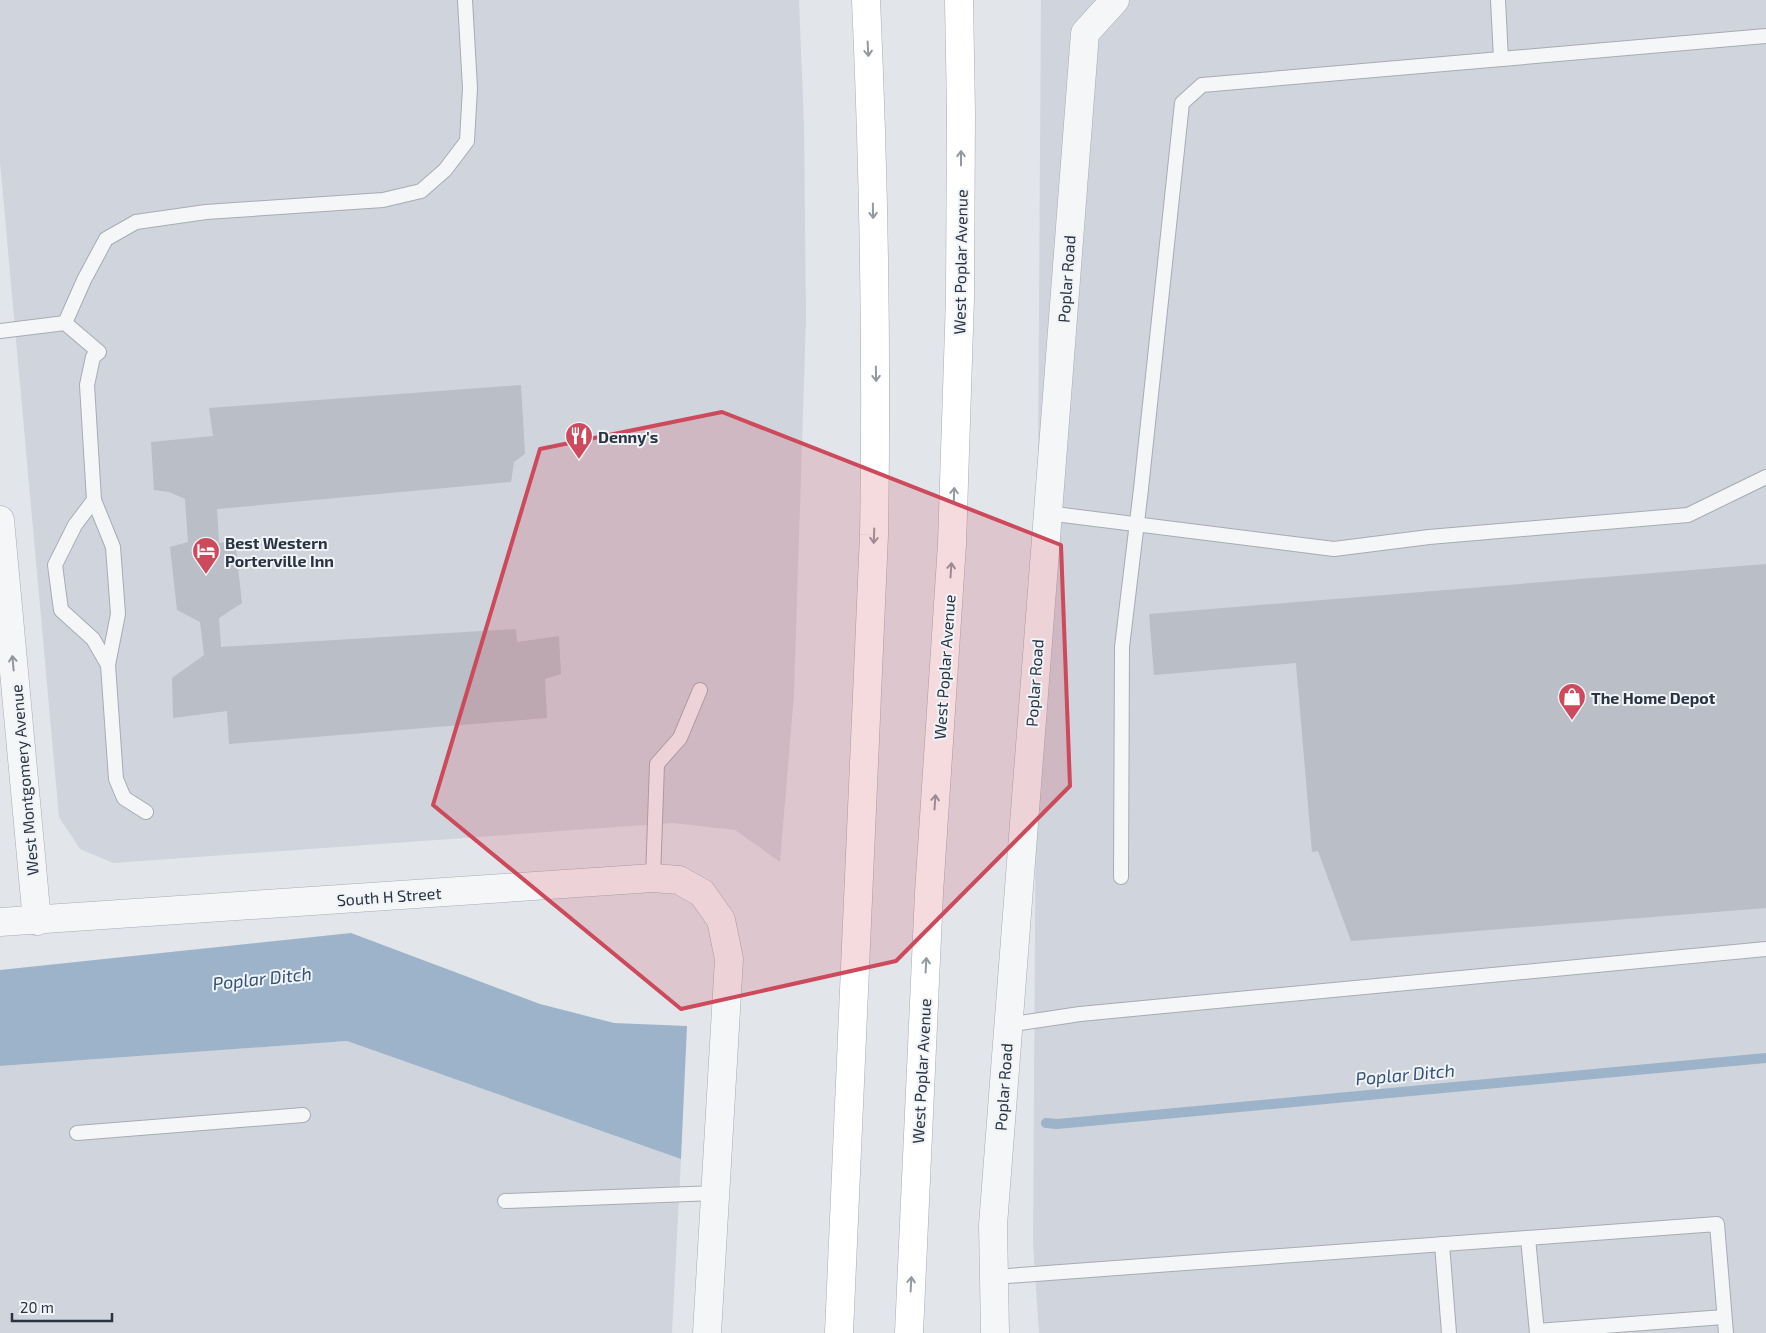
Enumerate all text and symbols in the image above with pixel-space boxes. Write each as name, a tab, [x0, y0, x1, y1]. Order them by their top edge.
one-way arrow	[863, 40, 872, 56]
one-way arrow	[956, 150, 966, 166]
street label: West Poplar Avenue	[949, 189, 971, 335]
one-way arrow	[868, 202, 878, 219]
street label: Poplar Road	[1053, 235, 1079, 323]
one-way arrow	[871, 365, 881, 381]
restaurant icon: Denny's	[564, 421, 594, 460]
place label: Denny's	[598, 427, 658, 447]
one-way arrow	[949, 488, 959, 504]
one-way arrow	[870, 528, 879, 544]
place label: Best Western Porterville Inn	[225, 533, 334, 570]
hotel icon: Best Western Porterville Inn	[191, 536, 221, 575]
one-way arrow	[946, 563, 955, 579]
street label: West Poplar Avenue	[929, 594, 959, 740]
street label: Poplar Road	[1021, 639, 1047, 727]
one-way arrow	[8, 656, 18, 672]
shop icon: The Home Depot	[1557, 682, 1587, 721]
street label: West Montgomery Avenue	[6, 684, 42, 876]
place label: The Home Depot	[1591, 688, 1716, 707]
one-way arrow	[930, 795, 939, 811]
street label: South H Street	[336, 883, 442, 909]
one-way arrow	[921, 957, 930, 973]
water label: Poplar Ditch	[211, 962, 313, 994]
street label: West Poplar Avenue	[908, 998, 934, 1144]
street label: Poplar Road	[990, 1043, 1016, 1131]
water label: Poplar Ditch	[1354, 1059, 1456, 1089]
one-way arrow	[907, 1277, 916, 1293]
scale bar	[12, 1290, 112, 1322]
text: 20 m	[20, 1298, 54, 1316]

